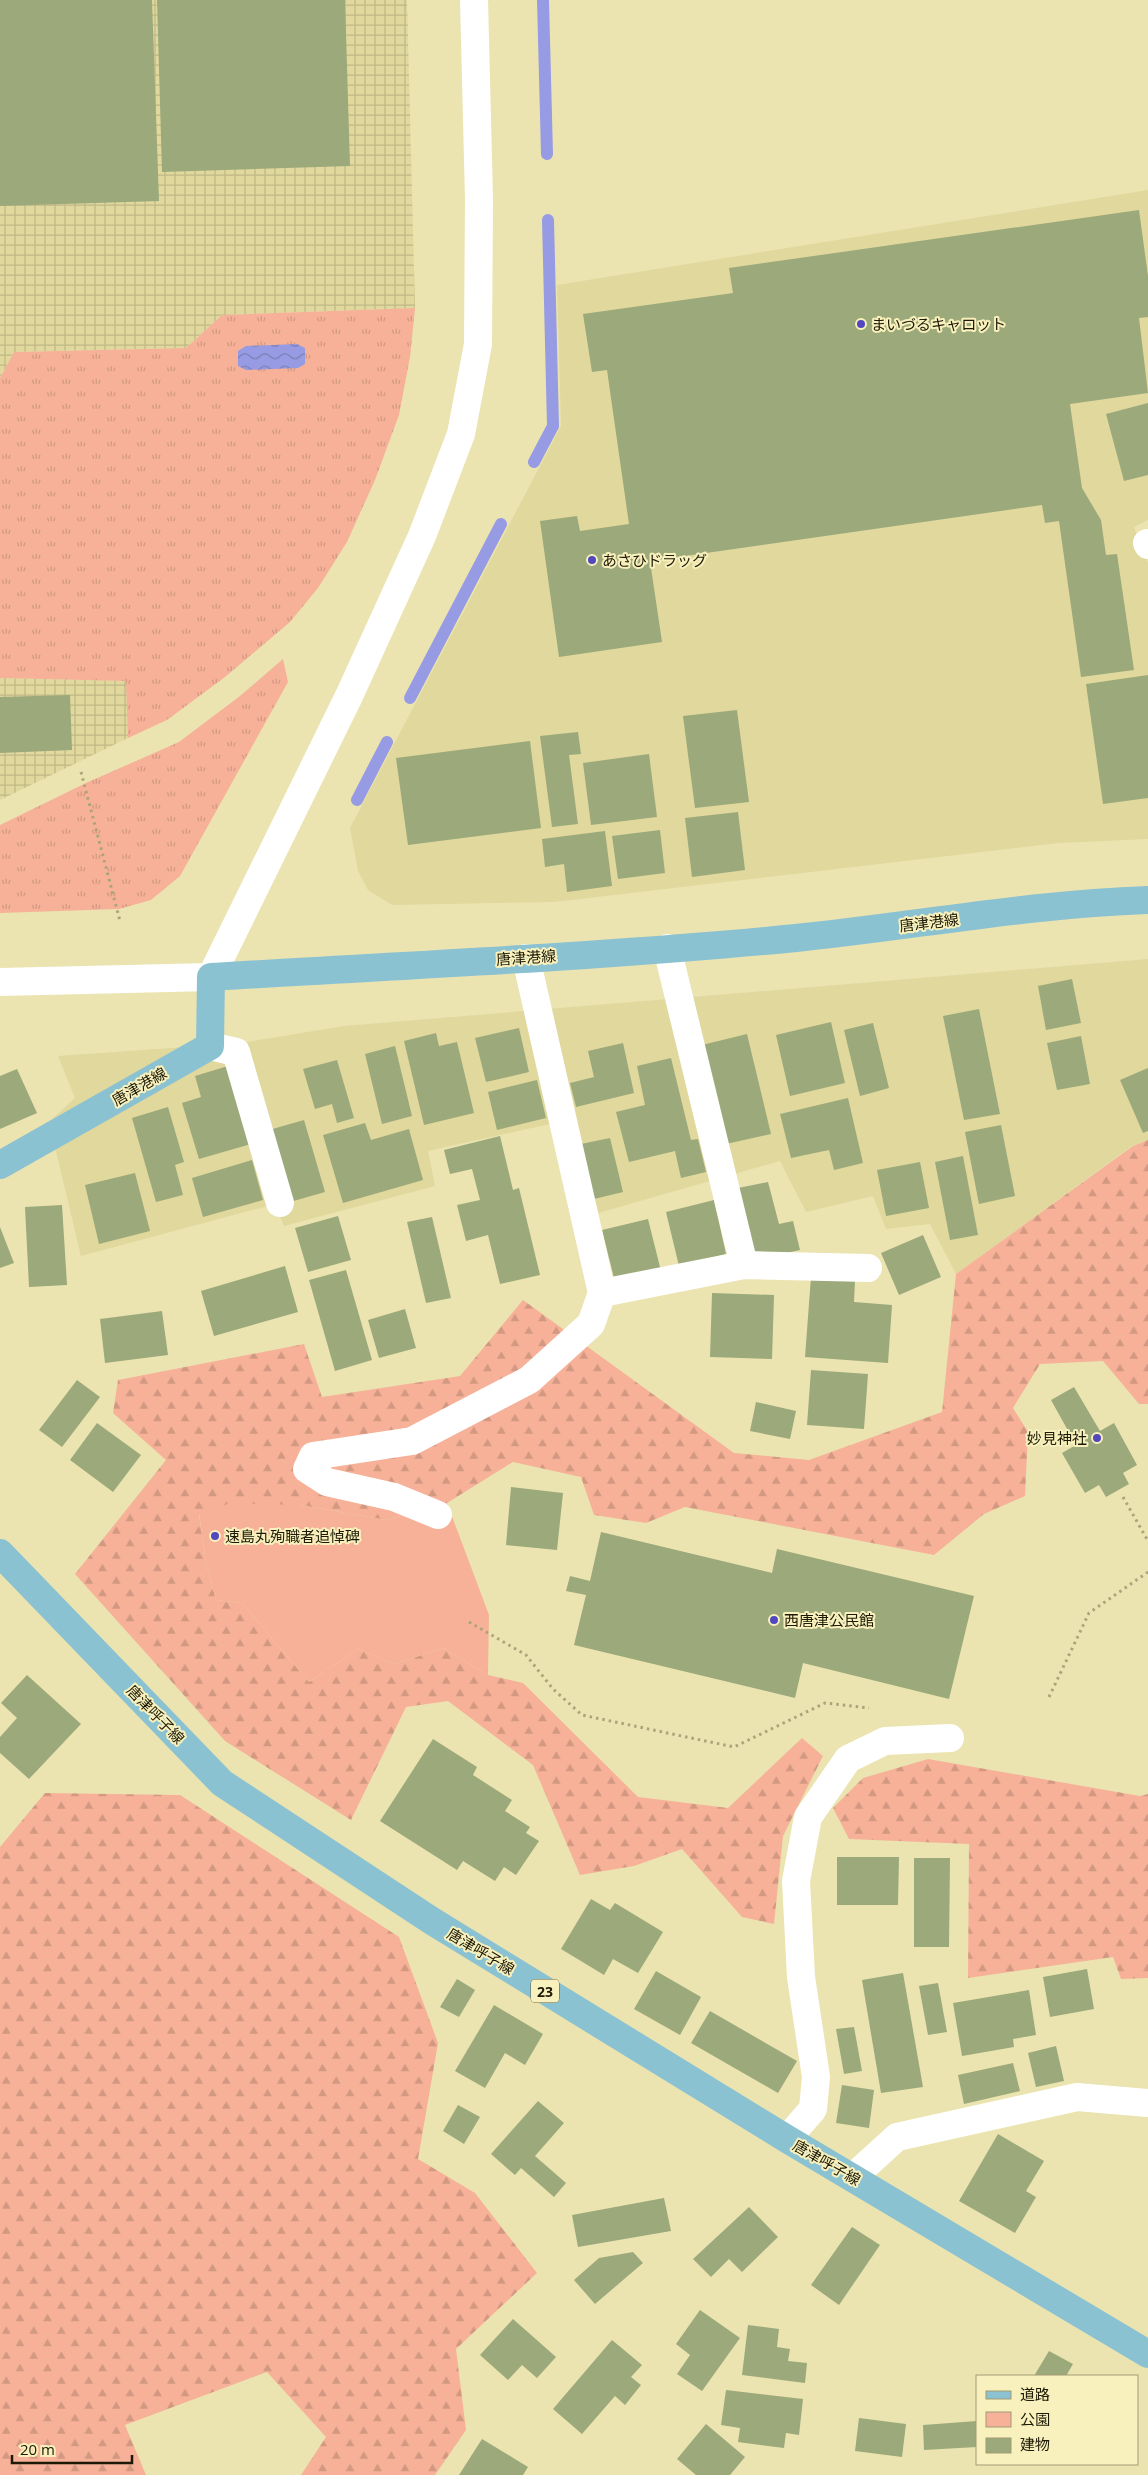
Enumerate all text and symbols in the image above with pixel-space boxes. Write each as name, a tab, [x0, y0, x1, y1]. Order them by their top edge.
place label: まいづるキャロット	[871, 314, 1006, 334]
marker: まいづるキャロット	[855, 318, 867, 330]
place label: あさひドラッグ	[602, 550, 707, 570]
marker: あさひドラッグ	[586, 554, 598, 566]
street label: 唐津港線	[898, 908, 960, 936]
street label: 唐津港線	[495, 945, 557, 969]
street label: 唐津港線	[108, 1062, 170, 1110]
place label: 妙見神社	[1027, 1428, 1087, 1448]
marker: 妙見神社	[1091, 1432, 1103, 1444]
place label: 速島丸殉職者追悼碑	[225, 1526, 360, 1546]
marker: 速島丸殉職者追悼碑	[209, 1530, 221, 1542]
place label: 西唐津公民館	[784, 1610, 874, 1630]
marker: 西唐津公民館	[768, 1614, 780, 1626]
street label: 唐津呼子線	[123, 1680, 189, 1748]
street label: 唐津呼子線	[444, 1923, 518, 1979]
road number: 23	[531, 1980, 559, 2002]
street label: 唐津呼子線	[790, 2135, 864, 2189]
legend	[976, 2375, 1138, 2465]
text: 道路	[1020, 2384, 1050, 2404]
text: 公園	[1020, 2409, 1050, 2429]
scale bar	[12, 2432, 132, 2464]
text: 建物	[1020, 2434, 1050, 2454]
text: 20 m	[20, 2439, 55, 2459]

